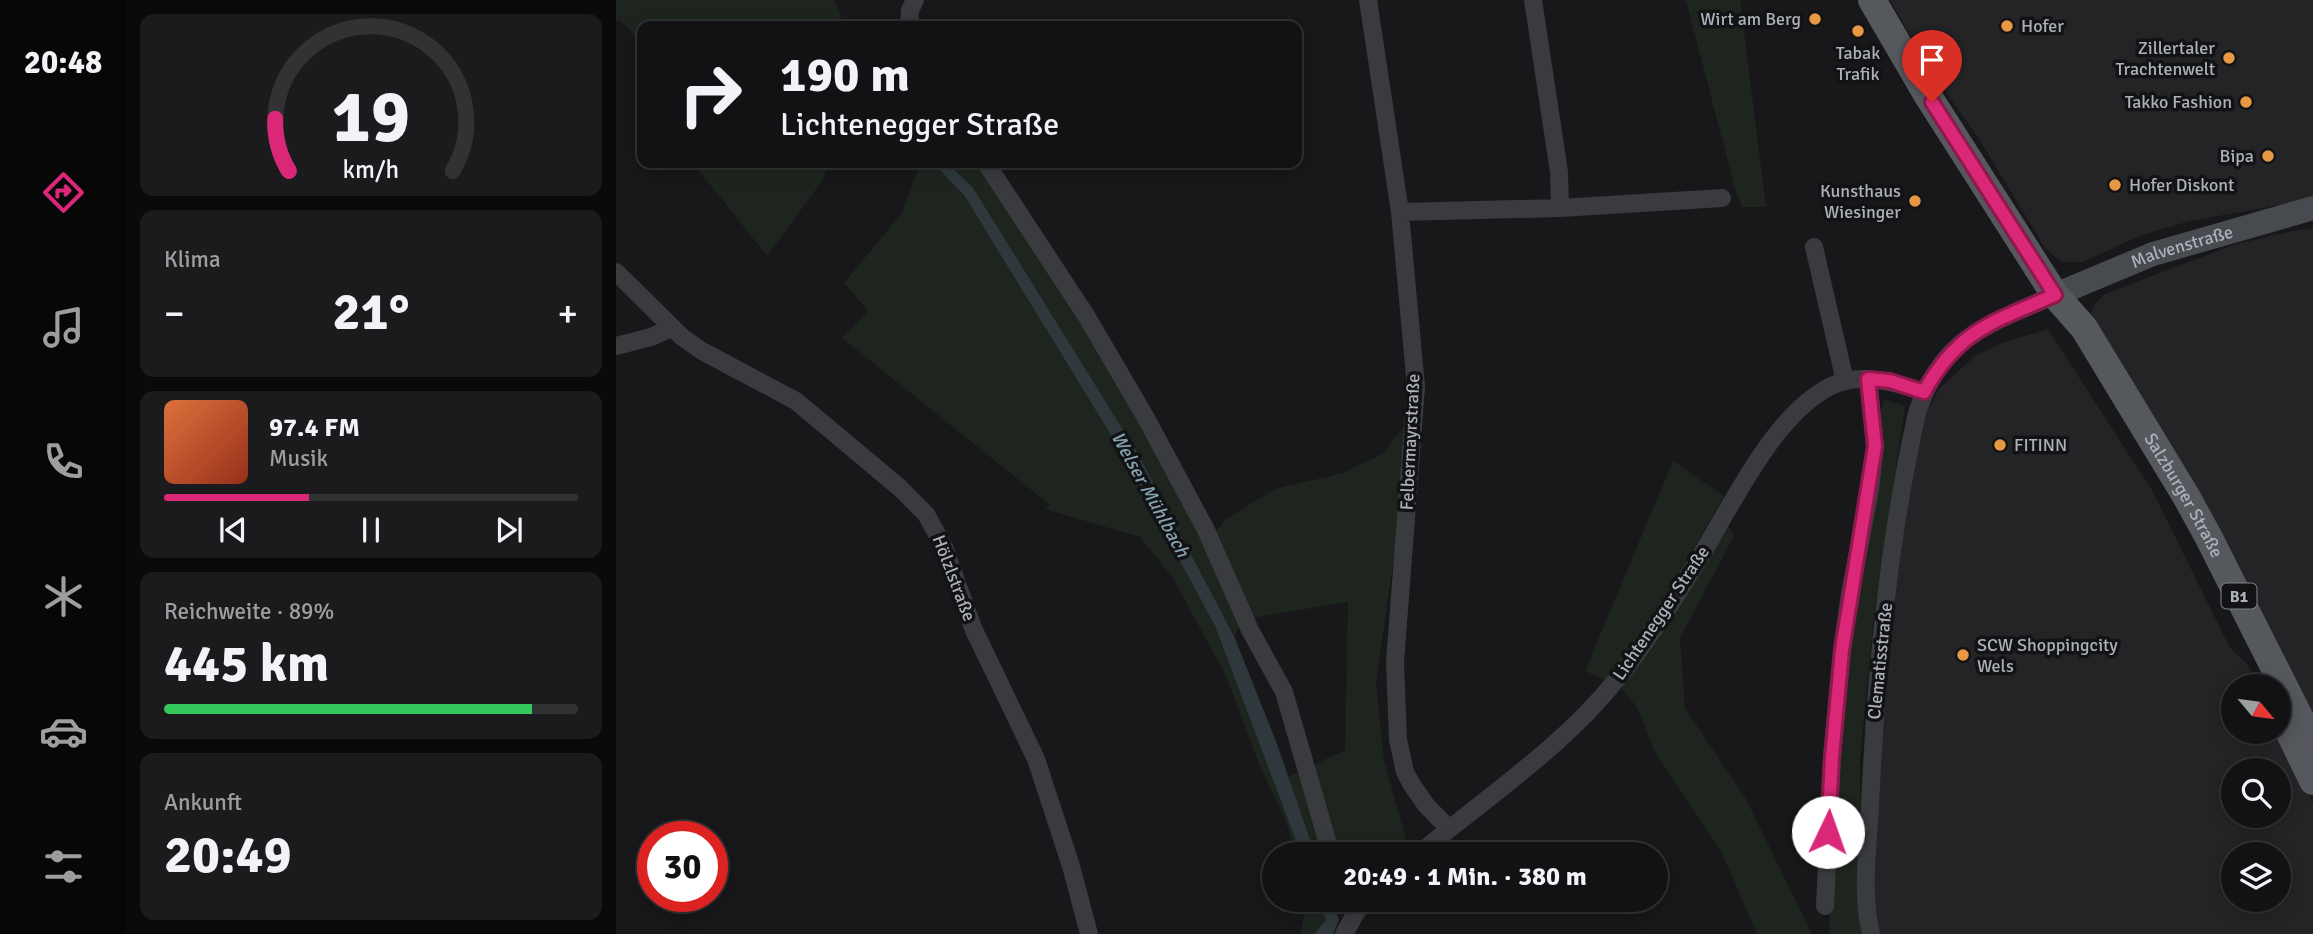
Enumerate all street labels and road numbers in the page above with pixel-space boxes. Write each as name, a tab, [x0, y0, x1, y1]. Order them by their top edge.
street label: Malvenstraße	[2127, 221, 2235, 273]
street label: Felbermayrstraße	[1395, 373, 1425, 511]
street label: Salzburger Straße	[2139, 429, 2228, 561]
street label: Hölzlstraße	[928, 532, 980, 624]
street label: Lichtenegger Straße	[1608, 542, 1714, 684]
road number: B1	[2222, 583, 2256, 608]
street label: Clematisstraße	[1863, 601, 1897, 721]

